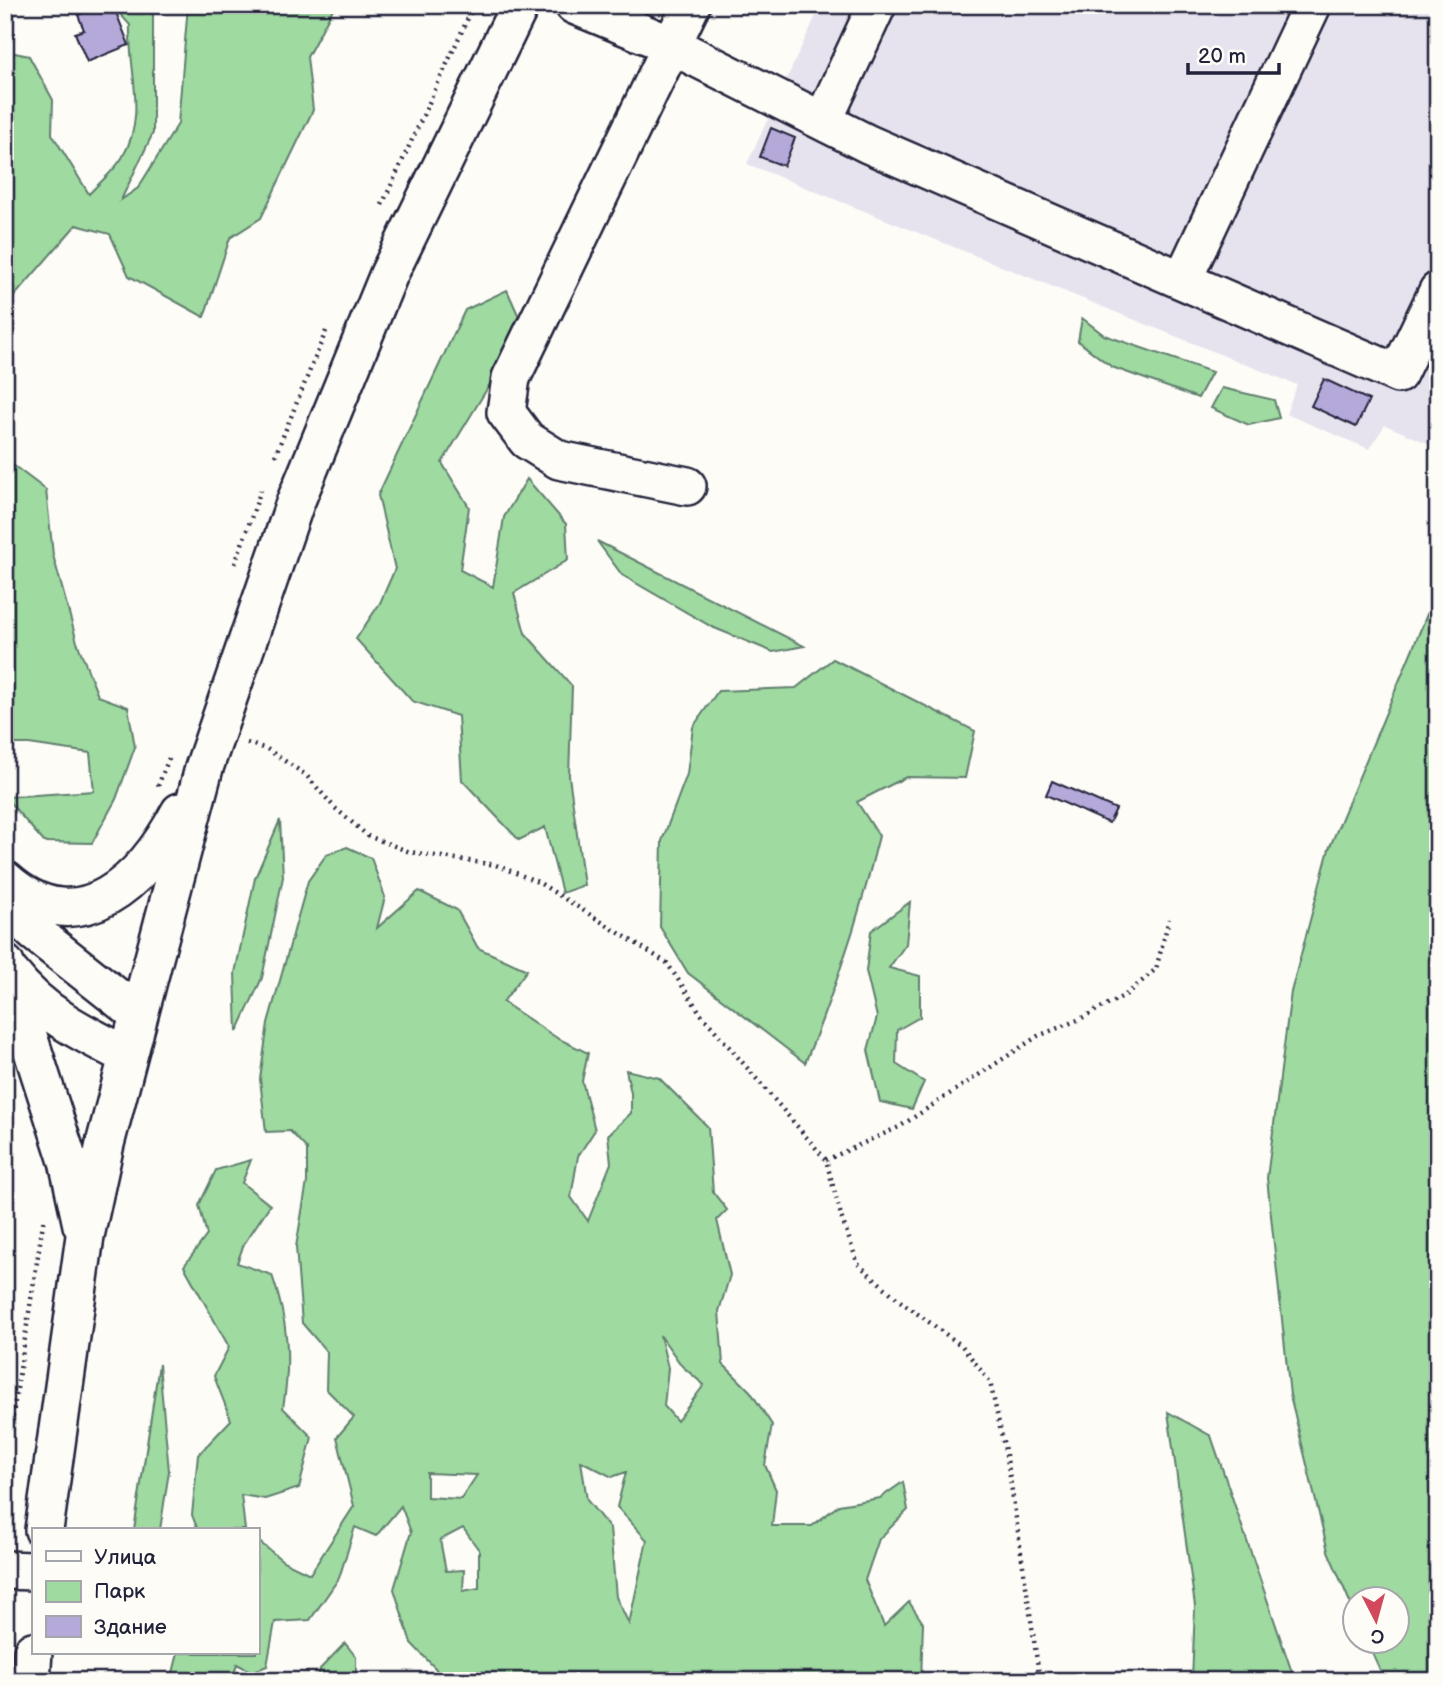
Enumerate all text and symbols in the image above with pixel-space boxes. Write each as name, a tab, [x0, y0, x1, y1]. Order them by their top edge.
scale bar	[1188, 32, 1278, 76]
text: 20 m	[1198, 44, 1246, 69]
legend	[32, 1528, 259, 1654]
text: Улица	[94, 1545, 157, 1570]
text: Парк	[94, 1579, 145, 1604]
north arrow	[1342, 1584, 1412, 1654]
text: Здание	[94, 1615, 167, 1640]
text: С	[1370, 1623, 1385, 1648]

